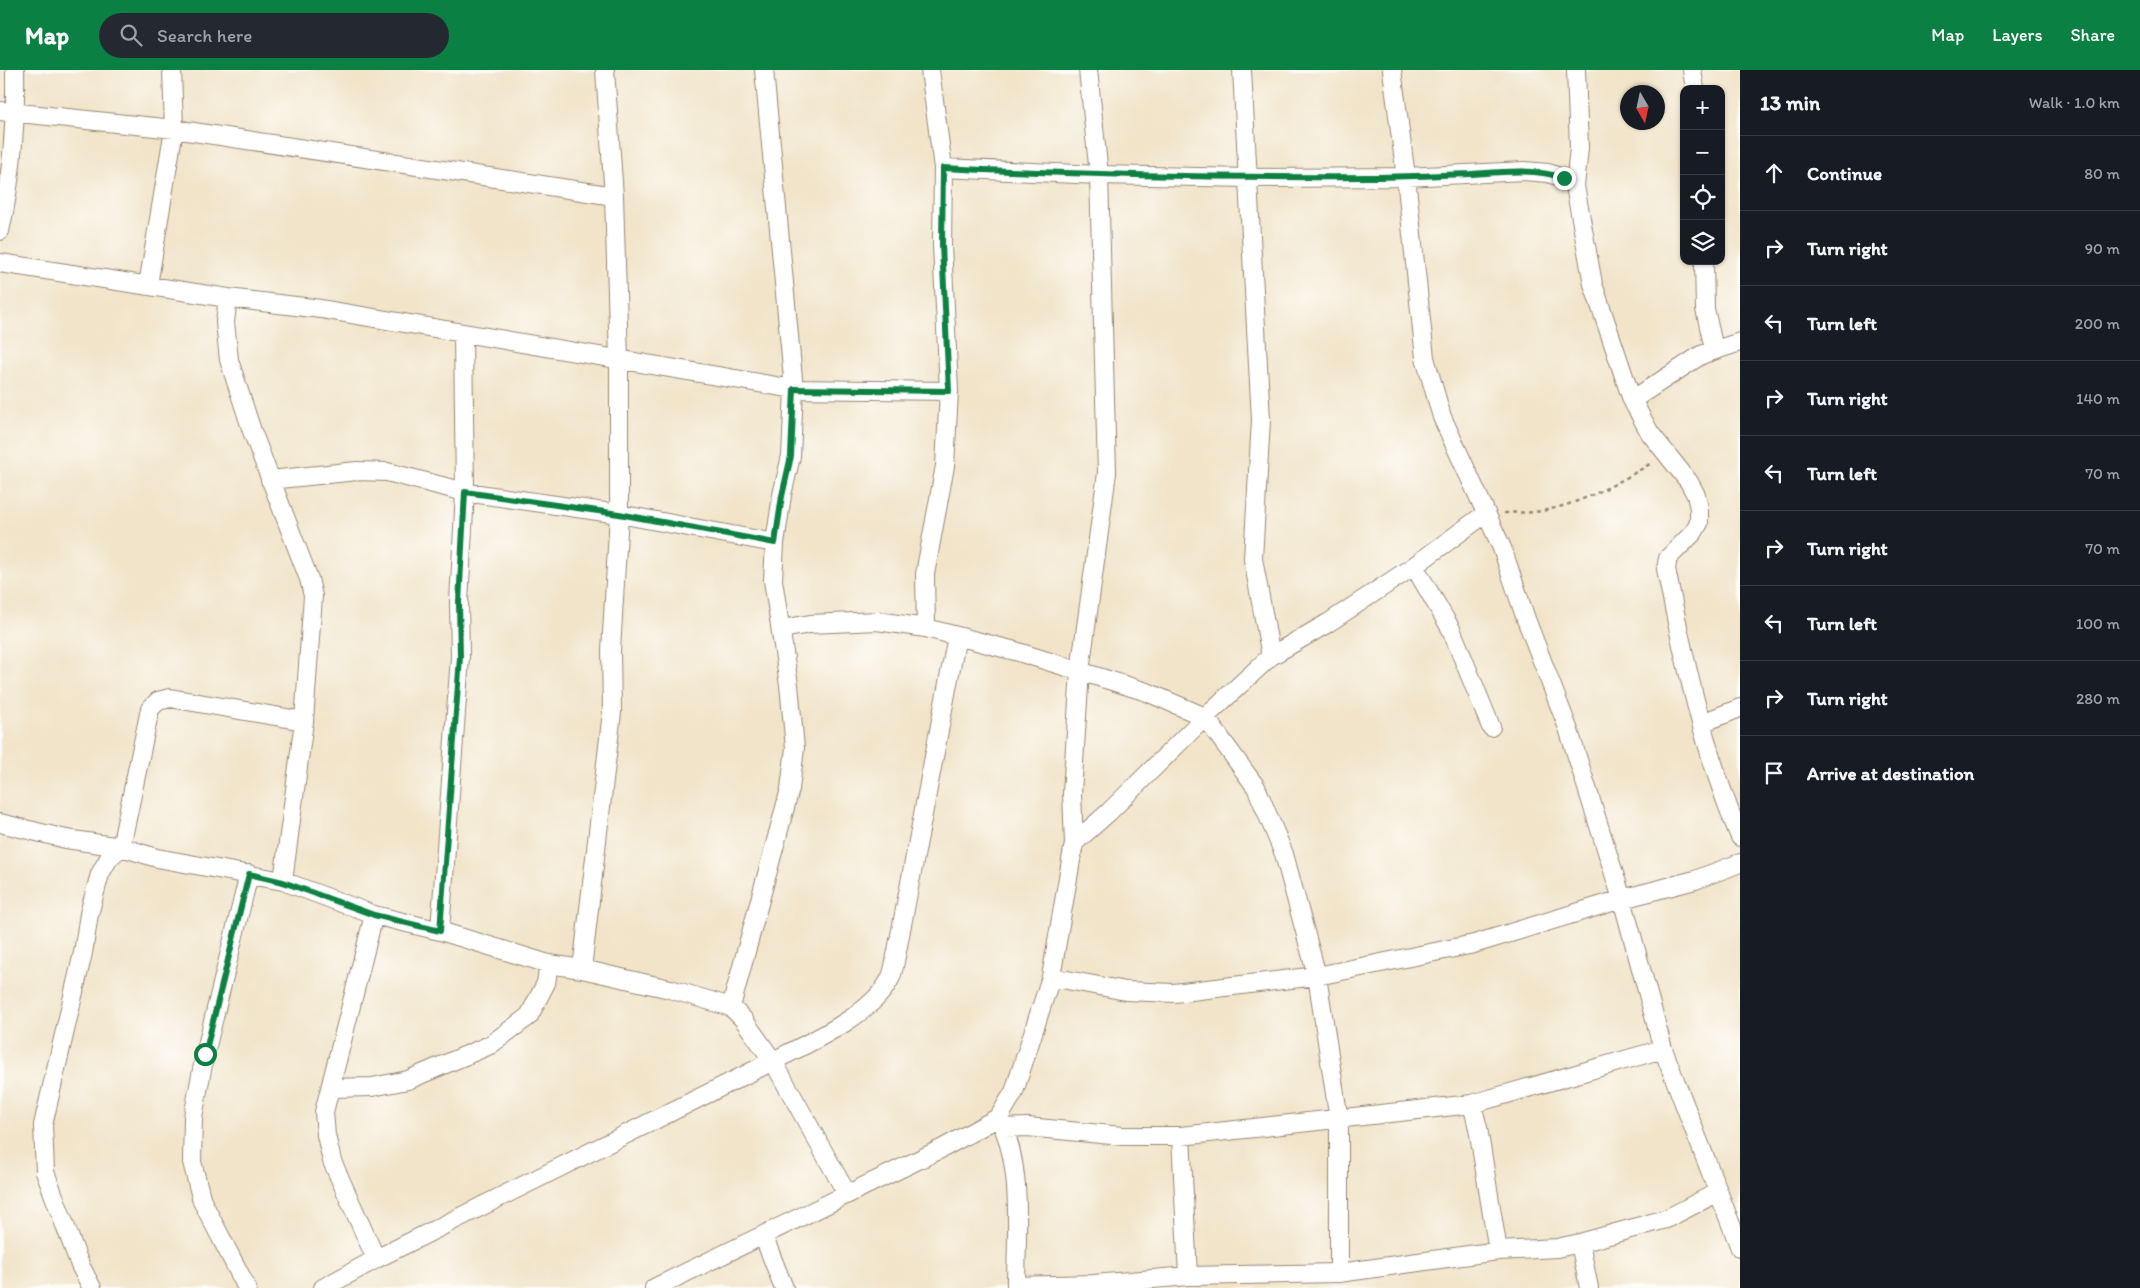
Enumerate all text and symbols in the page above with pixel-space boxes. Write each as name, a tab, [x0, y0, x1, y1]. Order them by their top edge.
search box	[99, 13, 449, 58]
text: Map	[25, 21, 69, 50]
icon: search	[117, 21, 145, 49]
text: Search here	[157, 24, 252, 47]
text: Map	[1931, 24, 1964, 46]
text: Layers	[1992, 24, 2042, 46]
text: Share	[2070, 24, 2115, 46]
north arrow	[1620, 85, 1665, 130]
map controls	[1680, 85, 1725, 265]
button: +	[1680, 85, 1725, 130]
text: 13 min	[1760, 90, 1820, 115]
text: Walk · 1.0 km	[2029, 93, 2120, 112]
button: −	[1680, 130, 1725, 175]
icon: ahead	[1760, 159, 1788, 187]
text: Continue	[1807, 162, 1882, 185]
text: 80 m	[2084, 164, 2120, 183]
route end	[1553, 167, 1576, 190]
button: locate	[1680, 175, 1725, 220]
button: layers	[1680, 220, 1725, 265]
icon: right	[1760, 234, 1788, 262]
text: Turn right	[1807, 237, 1888, 260]
text: 90 m	[2085, 239, 2120, 258]
icon: left	[1760, 309, 1788, 337]
text: Turn left	[1807, 312, 1877, 335]
text: 200 m	[2075, 314, 2120, 333]
icon: right	[1760, 384, 1788, 412]
text: Turn right	[1807, 387, 1888, 410]
text: 140 m	[2076, 389, 2120, 408]
icon: left	[1760, 459, 1788, 487]
text: Turn left	[1807, 462, 1877, 485]
text: 70 m	[2085, 464, 2120, 483]
icon: right	[1760, 534, 1788, 562]
text: Turn right	[1807, 537, 1888, 560]
text: 70 m	[2085, 539, 2120, 558]
icon: left	[1760, 609, 1788, 637]
text: Turn left	[1807, 612, 1877, 635]
text: 100 m	[2076, 614, 2120, 633]
icon: right	[1760, 684, 1788, 712]
text: Turn right	[1807, 687, 1888, 710]
text: 280 m	[2076, 689, 2120, 708]
icon: arrive	[1760, 759, 1788, 787]
text: Arrive at destination	[1807, 762, 1974, 785]
route start	[194, 1043, 217, 1066]

